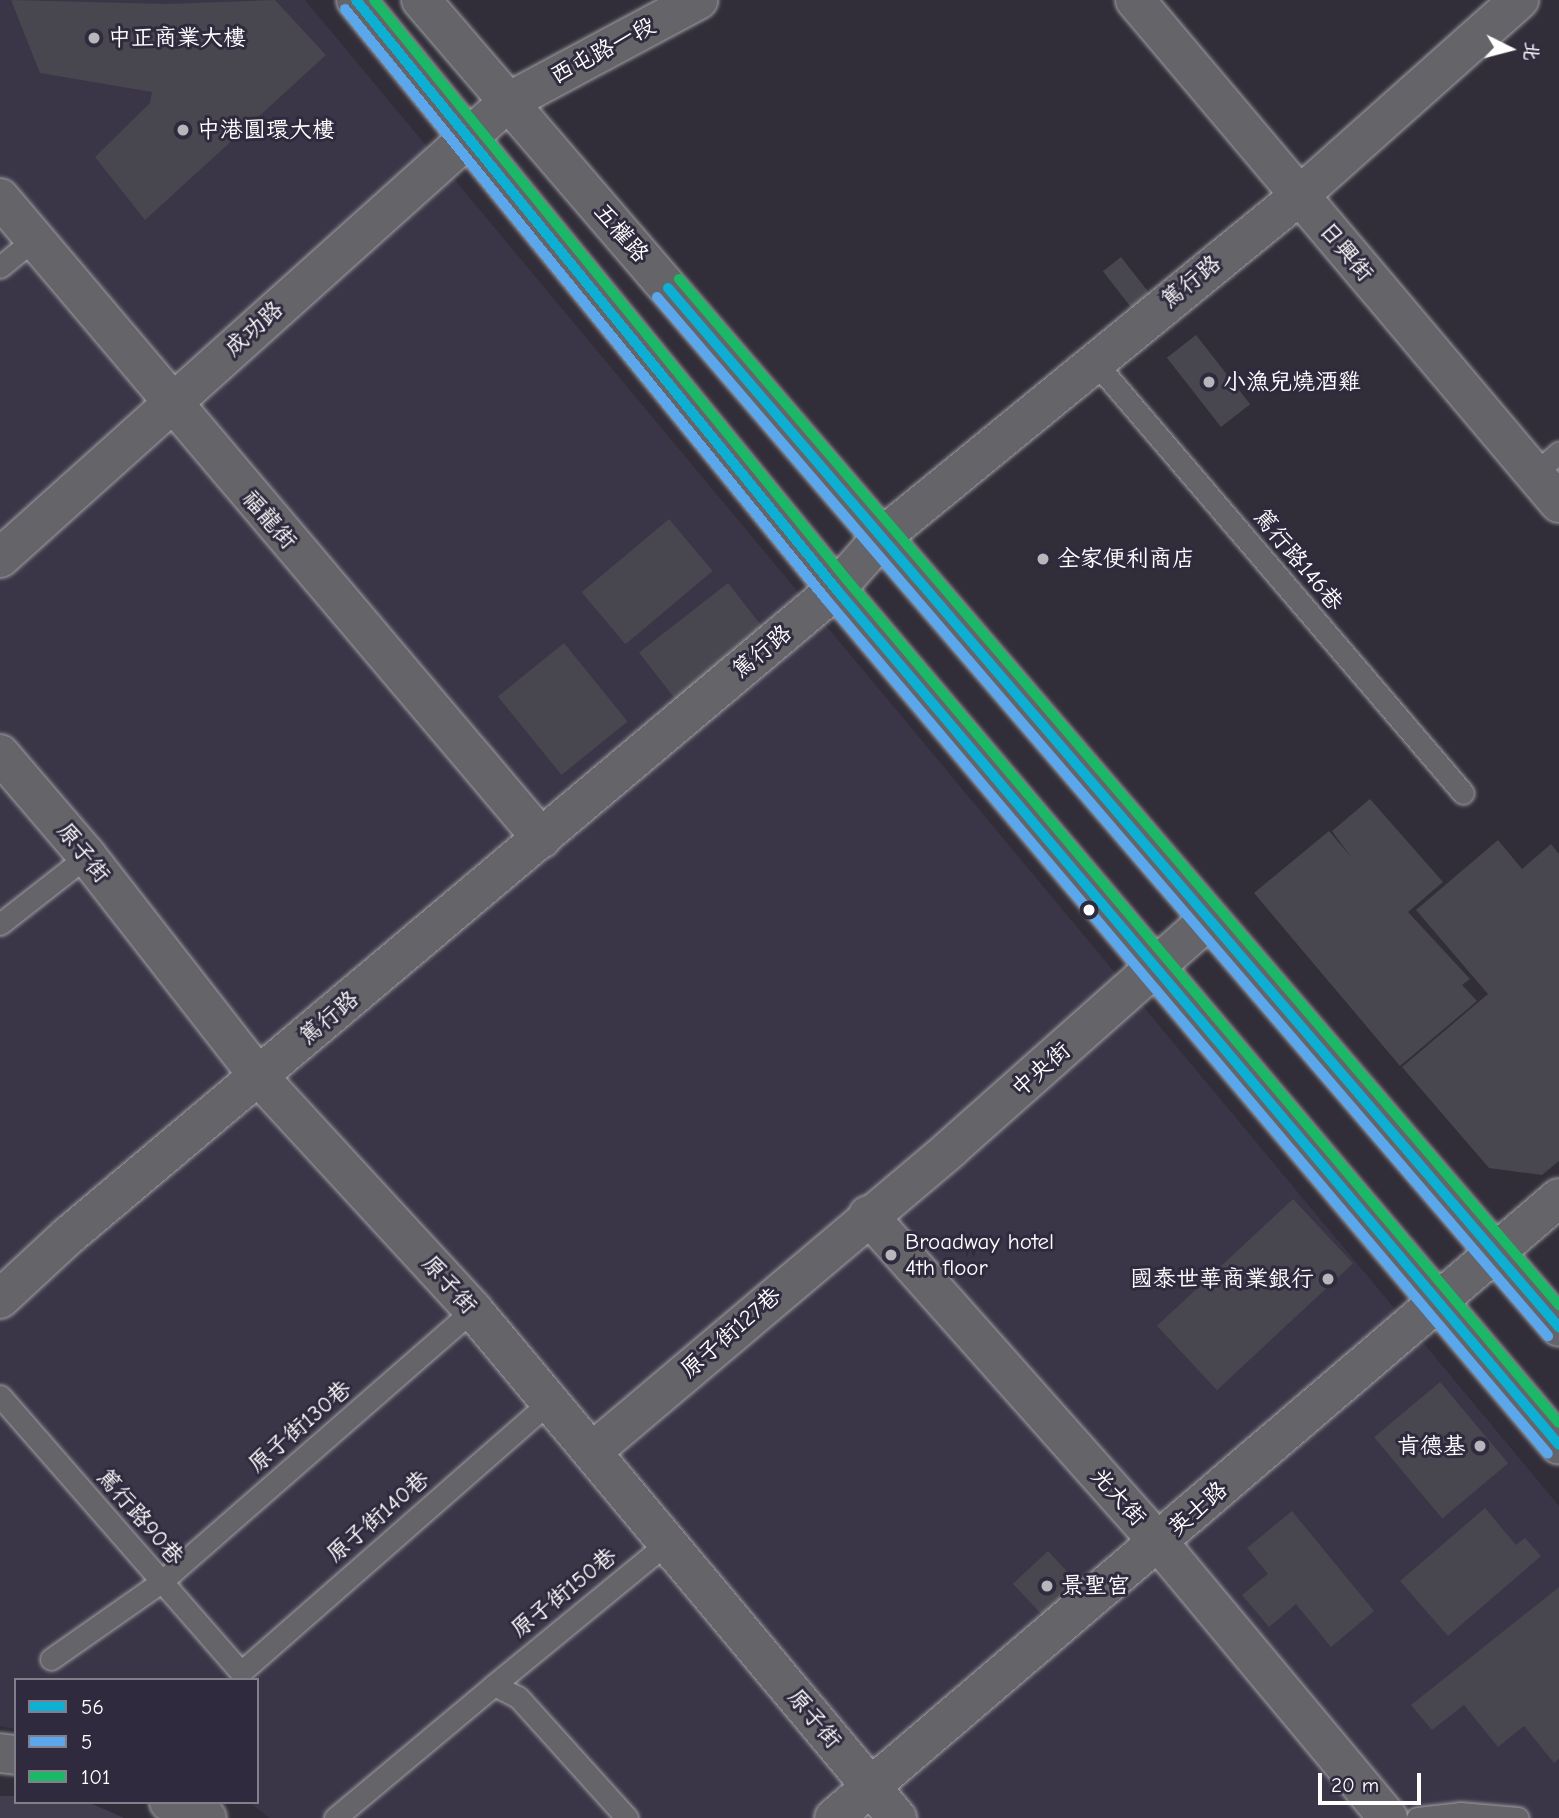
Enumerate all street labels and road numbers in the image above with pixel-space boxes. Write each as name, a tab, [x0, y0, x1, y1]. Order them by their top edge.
street label: 西屯路一段	[546, 12, 660, 90]
street label: 五權路	[588, 198, 654, 268]
street label: 日興街	[1313, 217, 1379, 287]
street label: 篤行路	[1156, 250, 1226, 314]
street label: 成功路	[219, 296, 289, 362]
street label: 福龍街	[236, 485, 302, 555]
street label: 篤行路146巷	[1247, 503, 1349, 617]
street label: 篤行路	[727, 619, 797, 685]
street label: 原子街	[51, 818, 115, 888]
street label: 篤行路	[294, 985, 364, 1051]
street label: 中央街	[1006, 1037, 1076, 1103]
street label: 原子街	[416, 1250, 482, 1320]
street label: 原子街127巷	[675, 1282, 787, 1384]
street label: 原子街130巷	[243, 1375, 357, 1479]
street label: 光大街	[1085, 1462, 1151, 1532]
street label: 篤行路90巷	[91, 1463, 189, 1571]
street label: 原子街140巷	[321, 1465, 435, 1569]
street label: 英士路	[1163, 1476, 1233, 1542]
street label: 原子街150巷	[506, 1542, 622, 1644]
street label: 原子街	[781, 1684, 847, 1754]

